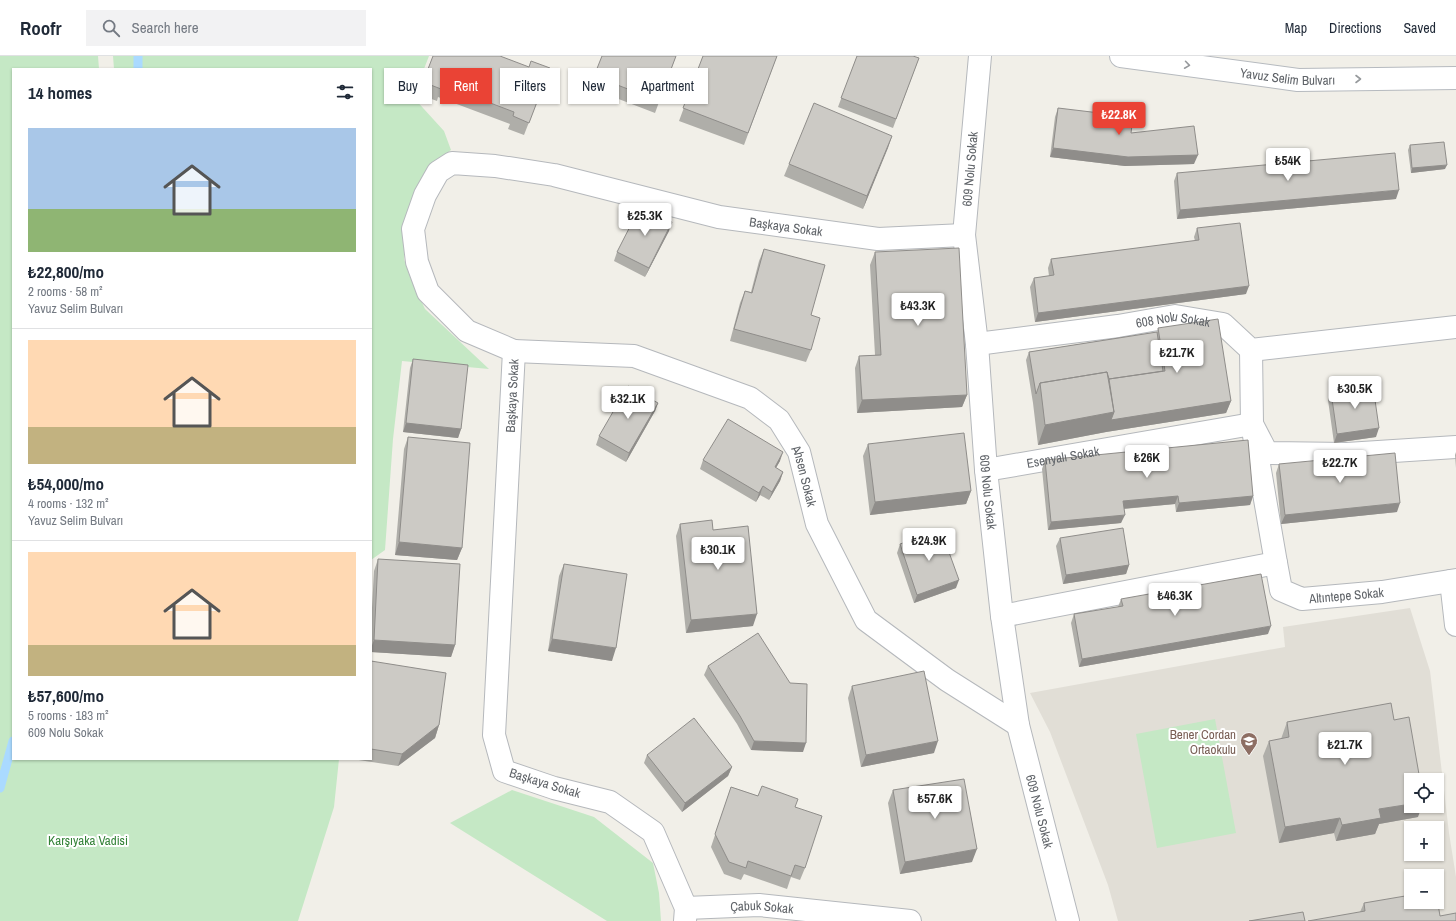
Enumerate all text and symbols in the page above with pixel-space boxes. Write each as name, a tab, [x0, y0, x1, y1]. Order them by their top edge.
search box	[86, 10, 366, 46]
text: Roofr	[20, 15, 62, 41]
icon: search	[100, 17, 122, 39]
text: Search here	[132, 17, 199, 38]
text: Map	[1285, 19, 1307, 37]
text: Directions	[1329, 19, 1381, 37]
text: Saved	[1403, 19, 1436, 37]
one-way arrow	[1184, 60, 1190, 69]
street label: Yavuz Selim Bulvarı	[1239, 64, 1335, 89]
chip: Buy	[384, 68, 432, 104]
chip: Rent	[440, 68, 492, 104]
chip: Filters	[500, 68, 560, 104]
chip: New	[568, 68, 619, 104]
chip: Apartment	[627, 68, 708, 104]
one-way arrow	[1355, 75, 1361, 83]
text: 14 homes	[28, 81, 92, 104]
icon: filters	[334, 81, 356, 103]
pin: ₺22.8K	[1086, 102, 1152, 136]
text: ₺22.8K	[1102, 106, 1136, 123]
street label: 609 Nolu Sokak	[958, 130, 982, 207]
pin: ₺54K	[1264, 148, 1312, 182]
text: ₺54K	[1275, 152, 1301, 169]
icon: home	[156, 154, 228, 226]
pin: ₺25.3K	[612, 203, 678, 237]
text: ₺25.3K	[628, 207, 662, 224]
street label: Başkaya Sokak	[748, 213, 824, 240]
text: ₺22,800/mo	[28, 260, 104, 283]
text: 2 rooms · 58 m²	[28, 283, 103, 300]
pin: ₺43.3K	[885, 293, 951, 327]
text: ₺43.3K	[901, 297, 935, 314]
text: Yavuz Selim Bulvarı	[28, 300, 123, 317]
street label: 608 Nolu Sokak	[1134, 307, 1212, 331]
pin: ₺21.7K	[1144, 340, 1210, 374]
text: ₺21.7K	[1160, 344, 1194, 361]
street label: Başkaya Sokak	[501, 358, 522, 433]
icon: home	[156, 366, 228, 438]
pin: ₺30.5K	[1322, 376, 1388, 410]
text: ₺30.5K	[1338, 380, 1372, 397]
pin: ₺32.1K	[595, 386, 661, 420]
text: ₺32.1K	[611, 390, 645, 407]
street label: Ahsen Sokak	[788, 441, 821, 509]
street label: Esenyalı Sokak	[1025, 442, 1101, 471]
pin: ₺26K	[1123, 445, 1171, 479]
text: ₺26K	[1134, 449, 1160, 466]
pin: ₺22.7K	[1307, 450, 1373, 484]
street label: 609 Nolu Sokak	[976, 454, 1001, 531]
text: ₺22.7K	[1323, 454, 1357, 471]
text: ₺54,000/mo	[28, 472, 104, 495]
text: 4 rooms · 132 m²	[28, 495, 109, 512]
text: Yavuz Selim Bulvarı	[28, 512, 123, 529]
pin: ₺24.9K	[896, 528, 962, 562]
text: ₺24.9K	[912, 532, 946, 549]
pin: ₺30.1K	[685, 537, 751, 571]
text: ₺30.1K	[701, 541, 735, 558]
icon: home	[156, 578, 228, 650]
pin: ₺46.3K	[1142, 583, 1208, 617]
street label: Altıntepe Sokak	[1307, 583, 1385, 607]
text: ₺46.3K	[1158, 587, 1192, 604]
text: ₺57,600/mo	[28, 684, 104, 707]
text: 5 rooms · 183 m²	[28, 707, 109, 724]
text: 609 Nolu Sokak	[28, 724, 103, 741]
place label: Bener Cordan Ortaokulu	[1170, 726, 1236, 758]
school or university icon: Bener Cordan Ortaokulu	[1239, 731, 1259, 756]
pin: ₺21.7K	[1312, 732, 1378, 766]
text: ₺21.7K	[1328, 736, 1362, 753]
street label: Başkaya Sokak	[507, 764, 583, 802]
street label: 609 Nolu Sokak	[1022, 773, 1058, 851]
map controls	[1404, 773, 1444, 909]
button: locate	[1404, 773, 1444, 813]
pin: ₺57.6K	[902, 786, 968, 820]
text: ₺57.6K	[918, 790, 952, 807]
button: +	[1404, 821, 1444, 861]
park label: Karşıyaka Vadisi	[48, 832, 128, 849]
button: −	[1404, 869, 1444, 909]
street label: Çabuk Sokak	[730, 896, 795, 917]

